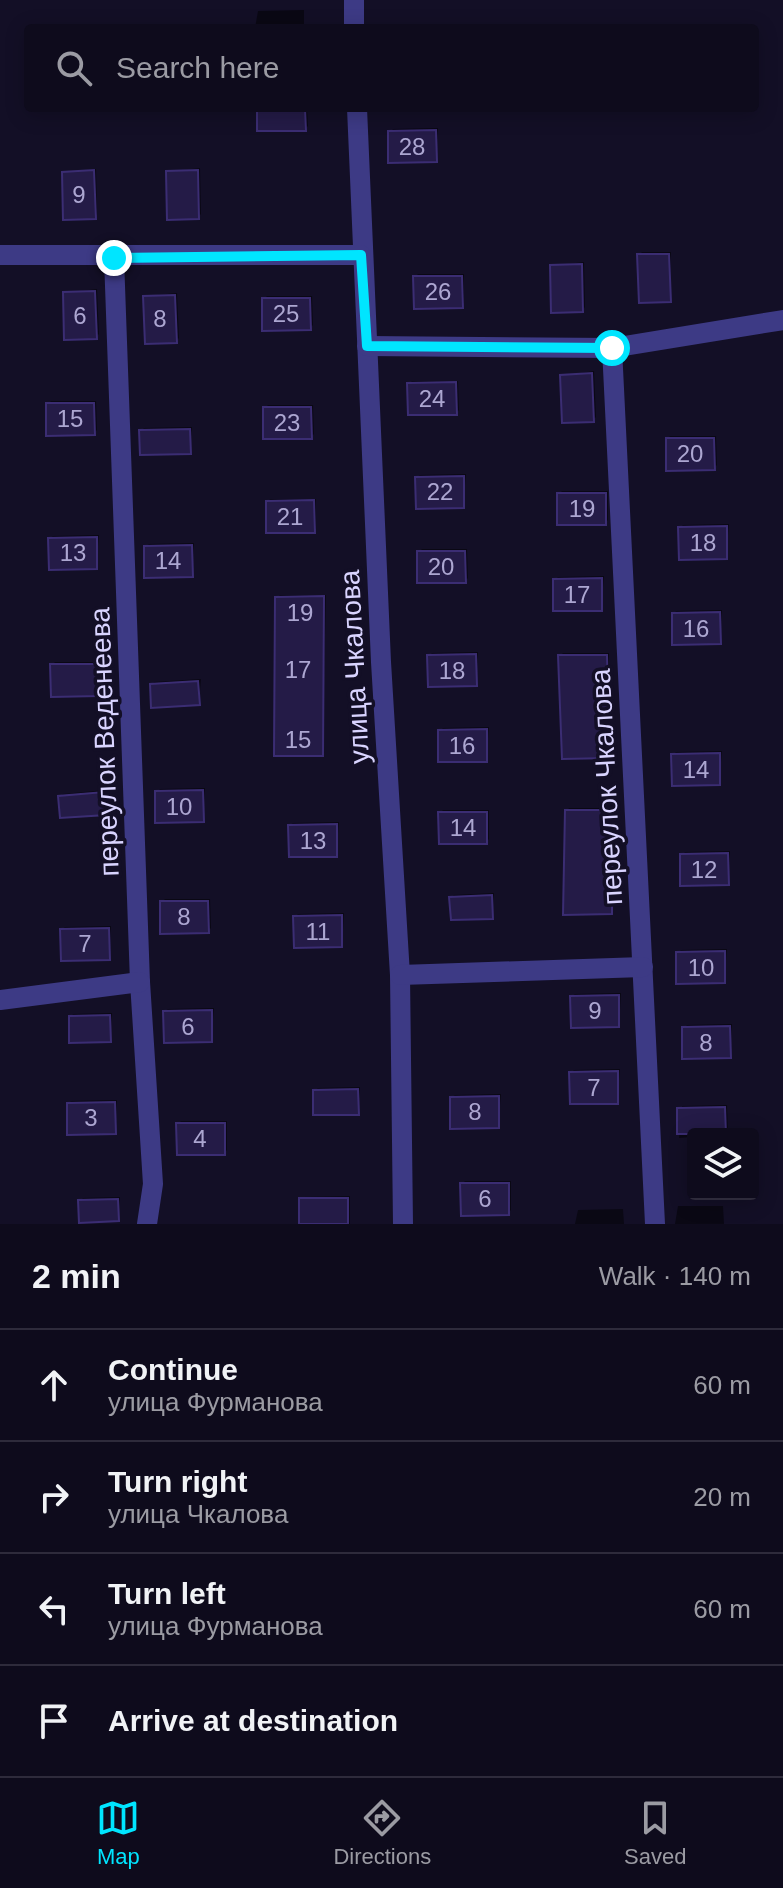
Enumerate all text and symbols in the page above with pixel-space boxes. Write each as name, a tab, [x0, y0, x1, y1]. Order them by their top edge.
search box	[24, 24, 759, 112]
icon: search	[52, 46, 96, 90]
text: Search here	[116, 51, 279, 84]
house number: 28	[399, 133, 425, 160]
house number: 9	[72, 181, 86, 208]
route end	[96, 240, 132, 276]
house number: 26	[425, 278, 451, 305]
house number: 25	[273, 300, 299, 327]
house number: 6	[73, 302, 87, 329]
house number: 8	[153, 305, 167, 332]
route start	[594, 330, 630, 366]
house number: 24	[419, 385, 445, 412]
house number: 15	[57, 405, 83, 432]
house number: 23	[274, 409, 300, 436]
house number: 20	[677, 440, 703, 467]
house number: 22	[427, 478, 453, 505]
house number: 19	[569, 495, 595, 522]
house number: 21	[277, 503, 303, 530]
house number: 18	[690, 529, 716, 556]
house number: 13	[60, 539, 86, 566]
house number: 14	[155, 547, 181, 574]
house number: 20	[428, 553, 454, 580]
street label: улица Чкалова	[334, 569, 375, 765]
house number: 17	[564, 581, 590, 608]
house number: 19	[287, 599, 313, 626]
street label: переулок Веденеева	[84, 606, 125, 877]
house number: 16	[683, 615, 709, 642]
house number: 17	[285, 656, 311, 683]
house number: 18	[439, 657, 465, 684]
street label: переулок Чкалова	[585, 668, 628, 906]
house number: 15	[285, 726, 311, 753]
house number: 16	[449, 732, 475, 759]
house number: 14	[683, 756, 709, 783]
house number: 10	[166, 793, 192, 820]
house number: 14	[450, 814, 476, 841]
house number: 13	[300, 827, 326, 854]
house number: 12	[691, 856, 717, 883]
house number: 8	[177, 903, 191, 930]
house number: 11	[306, 918, 330, 945]
house number: 7	[78, 930, 92, 957]
house number: 10	[688, 954, 714, 981]
house number: 9	[588, 997, 602, 1024]
house number: 6	[181, 1013, 195, 1040]
house number: 8	[699, 1029, 713, 1056]
house number: 7	[587, 1074, 601, 1101]
house number: 8	[468, 1098, 482, 1125]
house number: 3	[84, 1104, 98, 1131]
house number: 4	[193, 1125, 207, 1152]
map controls	[687, 1128, 759, 1200]
button: layers	[687, 1128, 759, 1200]
house number: 6	[478, 1185, 492, 1212]
text: 2 min	[32, 1257, 121, 1295]
text: Walk · 140 m	[599, 1261, 751, 1291]
text: Continue	[108, 1353, 238, 1386]
icon: ahead	[32, 1363, 76, 1407]
text: 60 m	[693, 1370, 751, 1400]
text: улица Фурманова	[108, 1387, 323, 1417]
text: Turn right	[108, 1465, 247, 1498]
icon: right	[32, 1475, 76, 1519]
text: 20 m	[693, 1482, 751, 1512]
text: улица Чкалова	[108, 1499, 288, 1529]
text: Turn left	[108, 1577, 226, 1610]
icon: left	[32, 1587, 76, 1631]
text: 60 m	[693, 1594, 751, 1624]
text: улица Фурманова	[108, 1611, 323, 1641]
icon: arrive	[32, 1699, 76, 1743]
text: Arrive at destination	[108, 1704, 398, 1737]
tab: Map	[96, 1796, 140, 1870]
tab: Directions	[333, 1796, 431, 1870]
tab: Saved	[624, 1796, 687, 1870]

